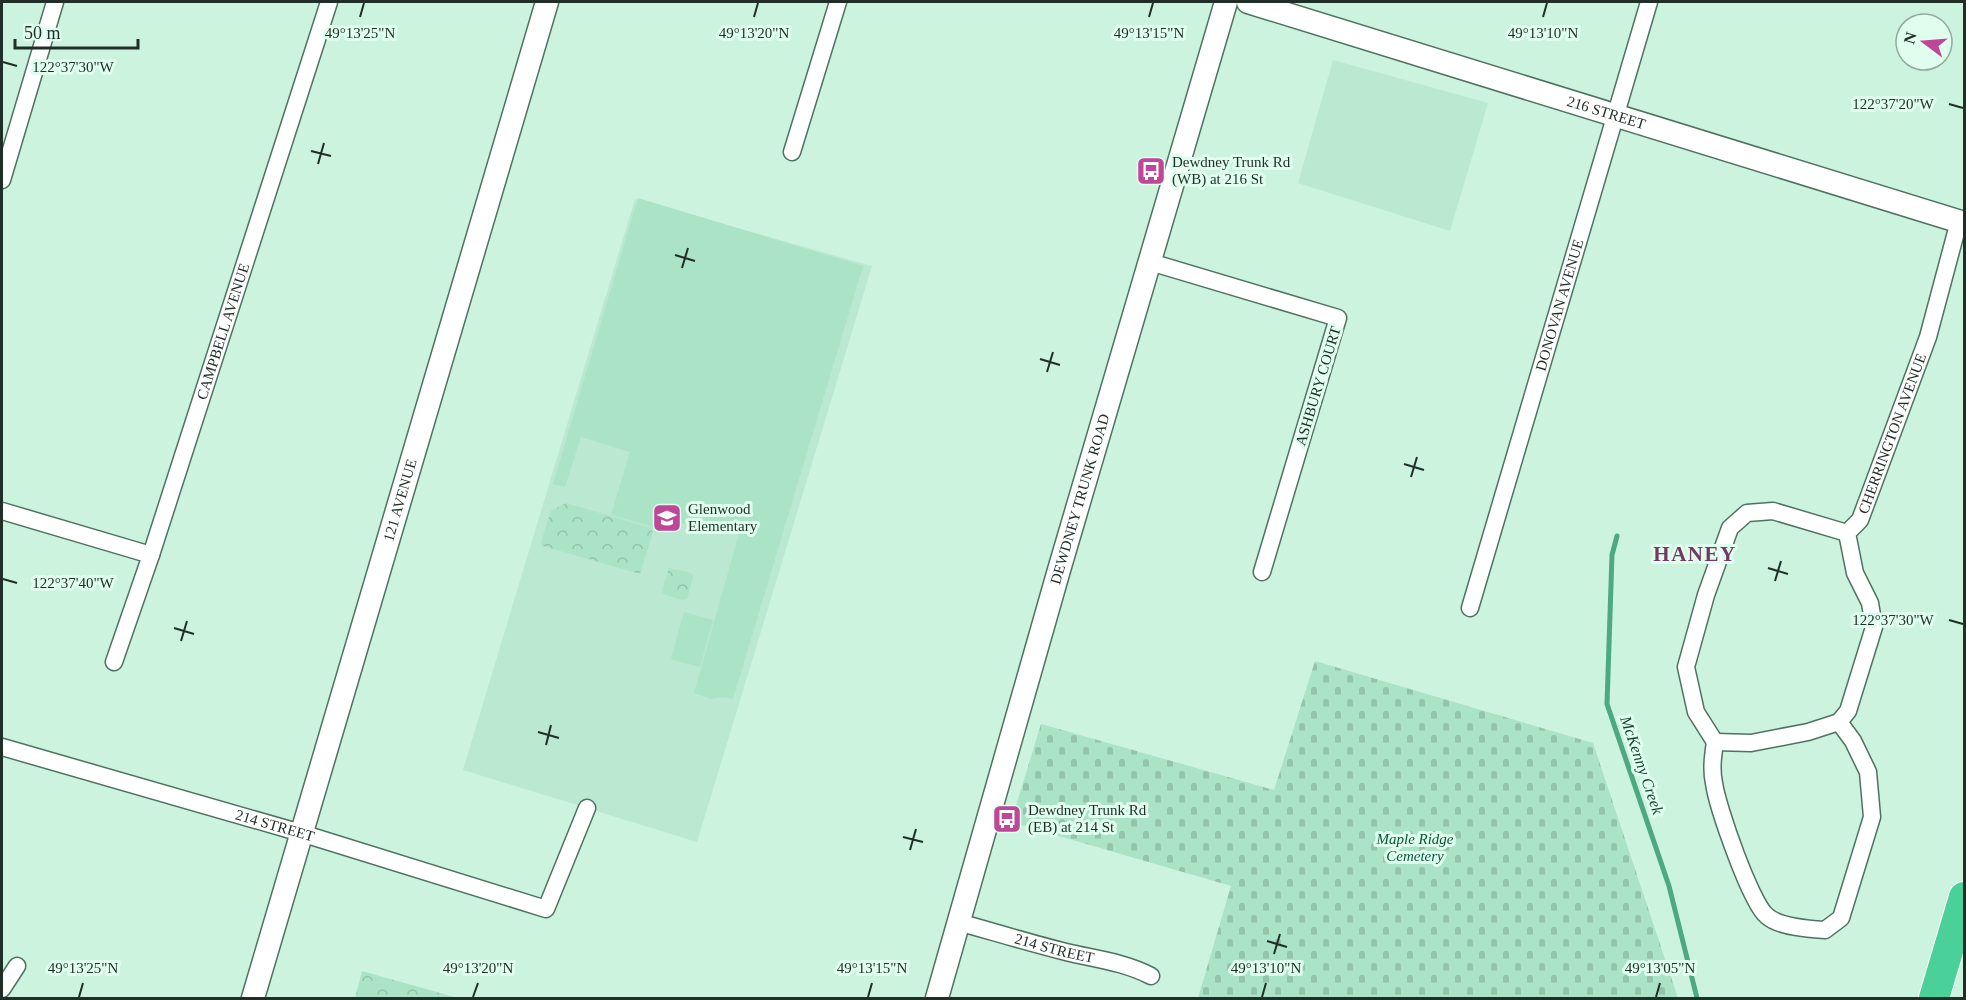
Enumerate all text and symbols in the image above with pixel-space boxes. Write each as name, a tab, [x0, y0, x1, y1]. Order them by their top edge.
scale bar	[15, 12, 138, 50]
north arrow	[1894, 12, 1954, 72]
text: 50 m	[24, 23, 61, 43]
text: 49°13'25"N	[325, 25, 395, 41]
text: 49°13'20"N	[719, 25, 789, 41]
text: 49°13'15"N	[1114, 25, 1184, 41]
text: 49°13'10"N	[1508, 25, 1578, 41]
text: N	[1900, 30, 1920, 46]
text: 122°37'30"W	[32, 59, 115, 75]
street label: 216 STREET	[1565, 93, 1648, 132]
text: 122°37'20"W	[1852, 96, 1935, 112]
place label: Dewdney Trunk Rd (WB) at 216 St	[1172, 154, 1291, 188]
bus stop icon: Dewdney Trunk Rd (WB) at 216 St	[1135, 155, 1167, 187]
street label: DONOVAN AVENUE	[1532, 237, 1587, 373]
street label: CAMPBELL AVENUE	[194, 261, 252, 402]
street label: ASHBURY COURT	[1292, 324, 1344, 448]
street label: CHERRINGTON AVENUE	[1855, 351, 1929, 516]
street label: DEWDNEY TRUNK ROAD	[1047, 412, 1113, 586]
street label: 121 AVENUE	[380, 457, 420, 543]
place label: Glenwood Elementary	[688, 501, 758, 534]
school or university icon: Glenwood Elementary	[651, 502, 683, 534]
district label: HANEY	[1653, 542, 1737, 566]
text: 122°37'40"W	[32, 575, 115, 591]
text: 122°37'30"W	[1852, 612, 1935, 628]
water label: McKenny Creek	[1616, 713, 1667, 818]
place label: Dewdney Trunk Rd (EB) at 214 St	[1028, 802, 1147, 836]
bus stop icon: Dewdney Trunk Rd (EB) at 214 St	[991, 803, 1023, 835]
street label: 214 STREET	[234, 807, 316, 845]
park label: Maple Ridge Cemetery	[1375, 831, 1454, 864]
street label: 214 STREET	[1013, 931, 1096, 966]
text: 49°13'25"N	[48, 960, 118, 976]
text: 49°13'20"N	[443, 960, 513, 976]
text: 49°13'15"N	[837, 960, 907, 976]
text: 49°13'10"N	[1231, 960, 1301, 976]
text: 49°13'05"N	[1625, 960, 1695, 976]

